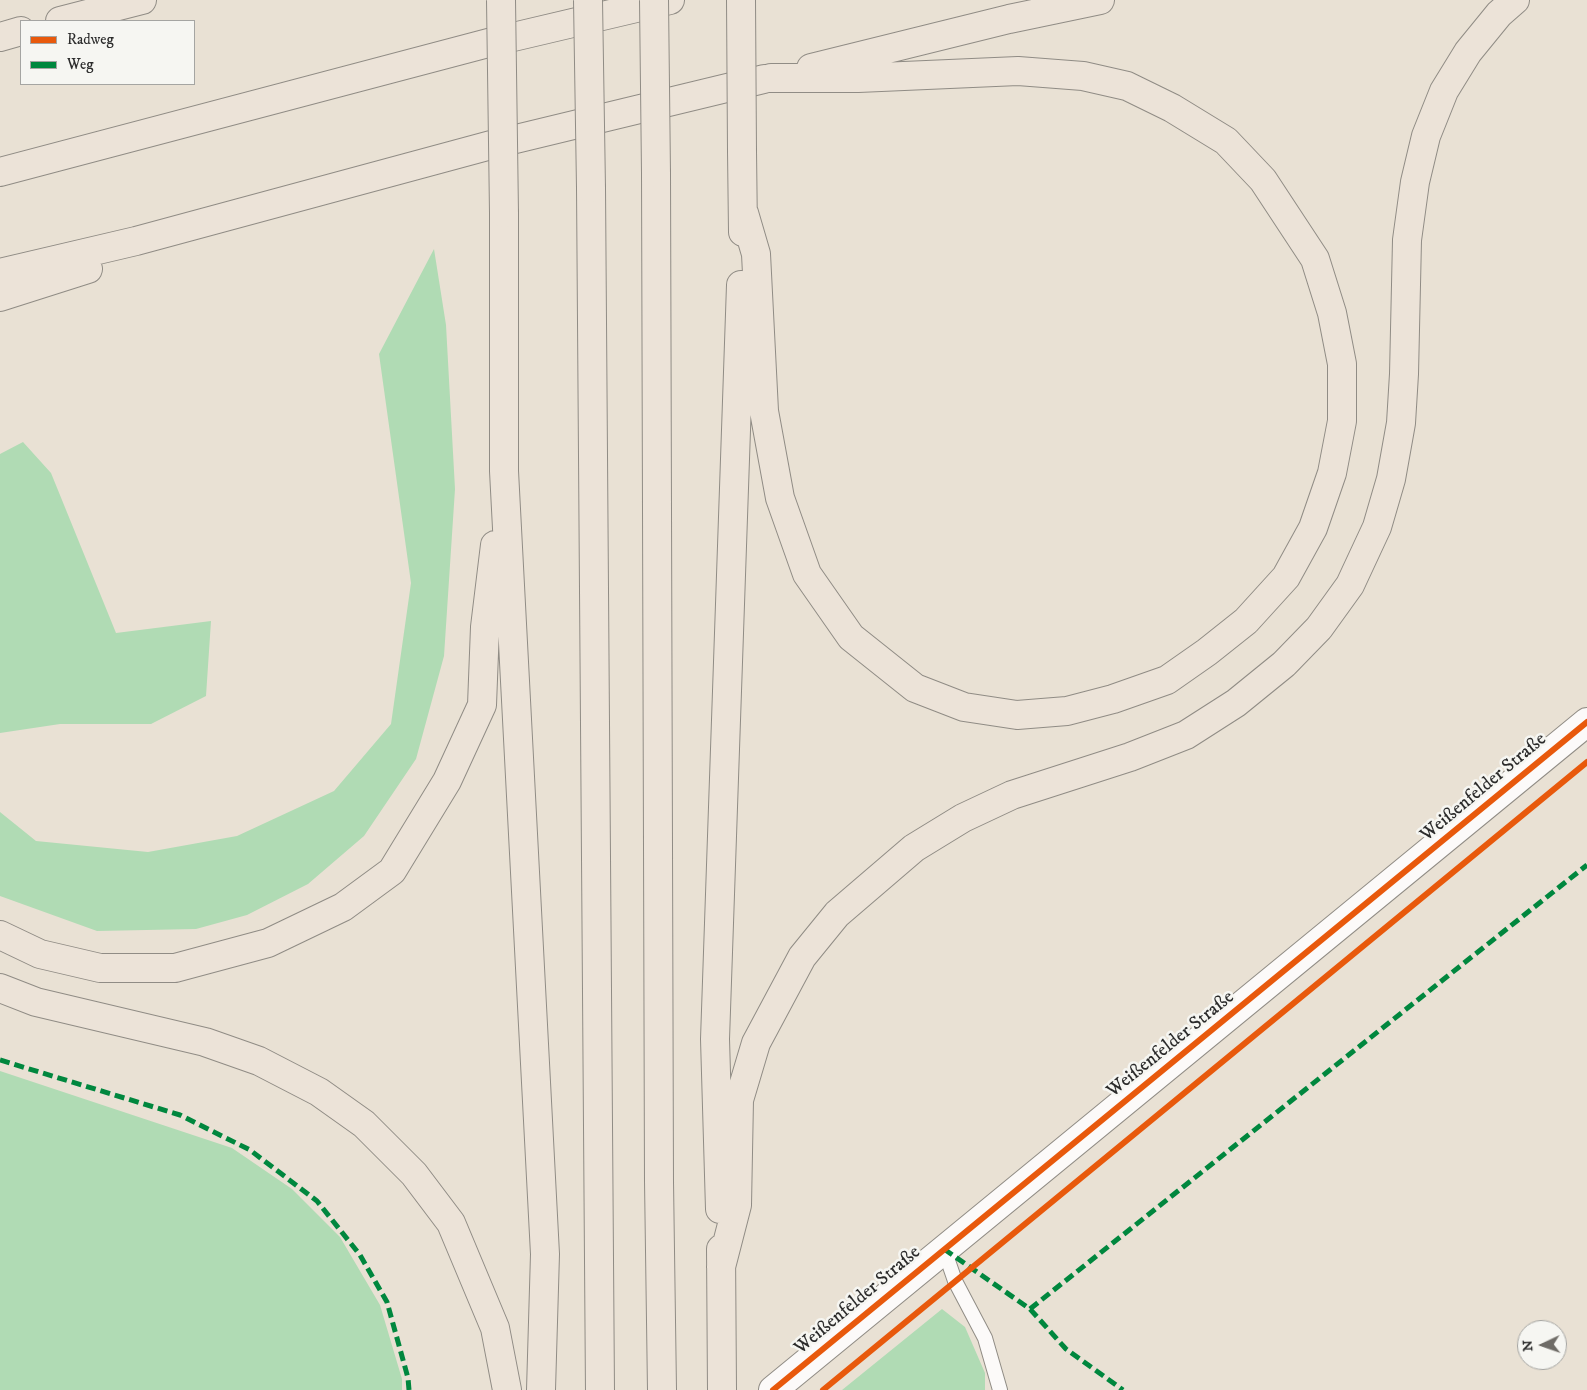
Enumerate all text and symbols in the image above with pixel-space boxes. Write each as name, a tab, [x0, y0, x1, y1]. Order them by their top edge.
legend	[20, 20, 195, 85]
text: Radweg	[67, 30, 114, 49]
text: Weg	[67, 55, 94, 74]
street label: Weißenfelder Straße	[1416, 729, 1552, 847]
street label: Weißenfelder Straße	[1103, 987, 1239, 1103]
street label: Weißenfelder Straße	[790, 1242, 926, 1360]
north arrow	[1517, 1320, 1567, 1370]
text: N	[1519, 1340, 1537, 1352]

